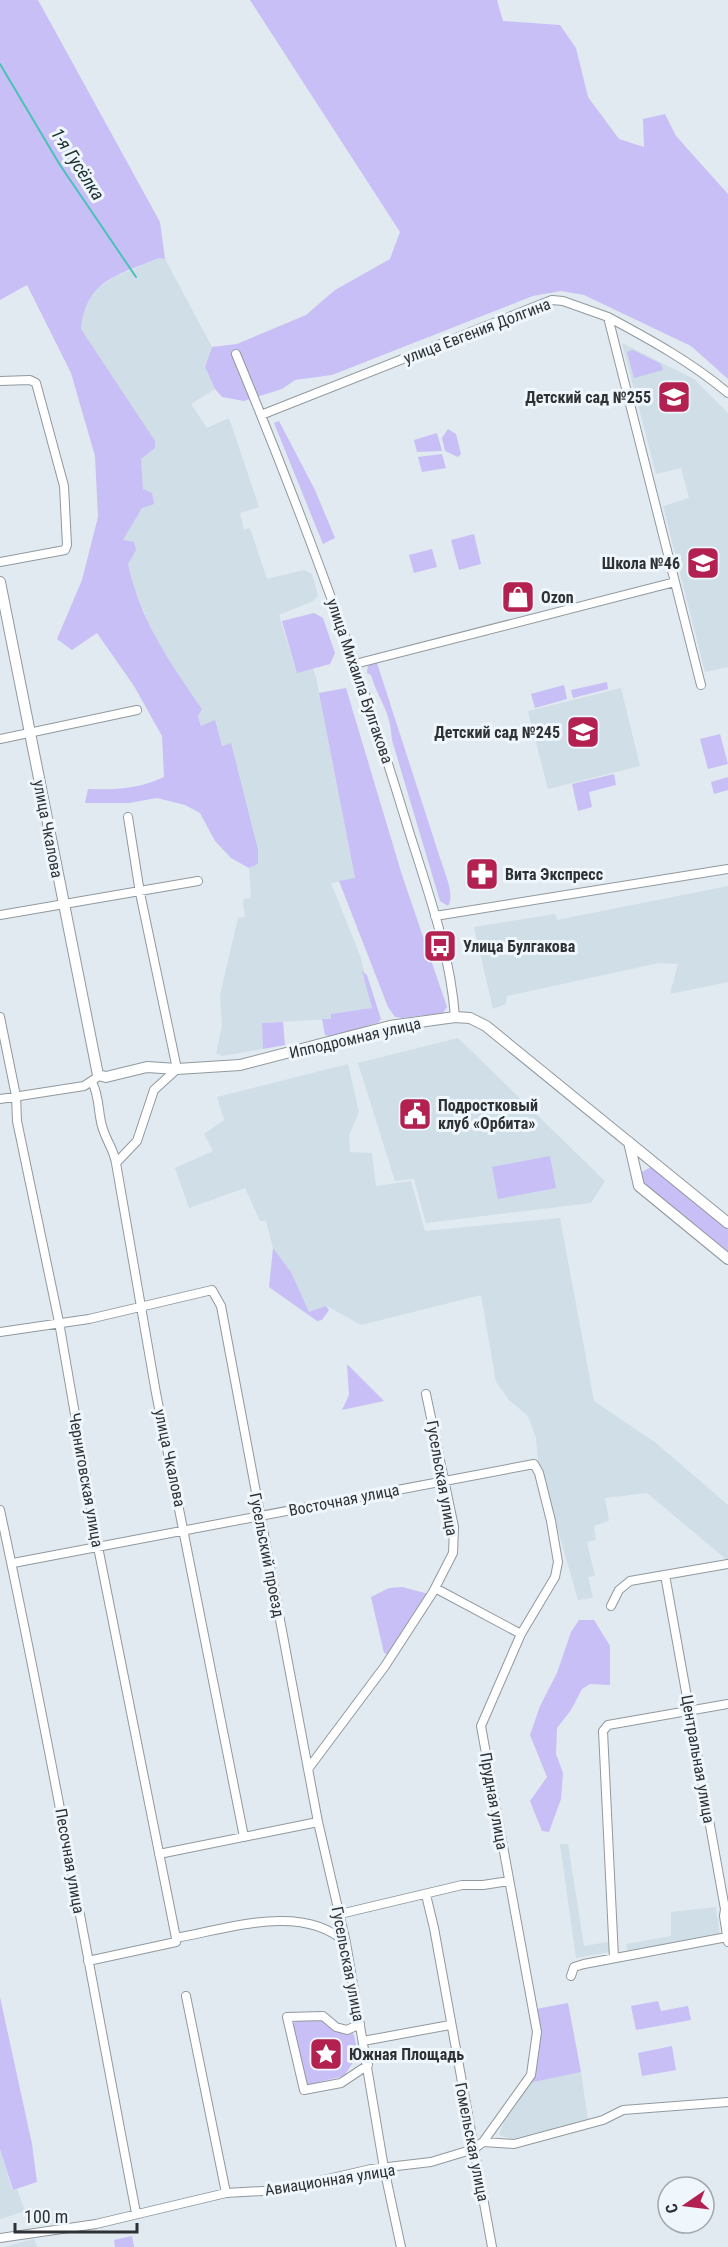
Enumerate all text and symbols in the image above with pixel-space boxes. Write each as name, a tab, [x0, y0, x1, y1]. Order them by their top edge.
water label: 1-я Гусёлка	[47, 124, 109, 204]
street label: улица Евгения Долгина	[401, 294, 553, 368]
school or university icon: Детский сад №255	[656, 379, 692, 415]
place label: Детский сад №255	[525, 388, 651, 407]
school or university icon: Школа №46	[685, 545, 721, 581]
place label: Школа №46	[602, 554, 680, 573]
shop icon: Ozon	[500, 579, 536, 615]
place label: Ozon	[541, 588, 574, 607]
street label: улица Михаила Булгакова	[323, 596, 397, 766]
school or university icon: Детский сад №245	[565, 714, 601, 750]
place label: Детский сад №245	[434, 723, 560, 742]
street label: улица Чкалова	[29, 778, 67, 880]
pharmacy icon: Вита Экспресс	[464, 856, 500, 892]
place label: Вита Экспресс	[505, 865, 603, 884]
bus stop icon: Улица Булгакова	[422, 928, 458, 964]
place label: Улица Булгакова	[463, 937, 576, 956]
street label: Ипподромная улица	[287, 1014, 423, 1062]
public building icon: Подростковый клуб «Орбита»	[397, 1096, 433, 1132]
place label: Подростковый клуб «Орбита»	[438, 1096, 538, 1133]
street label: улица Чкалова	[150, 1407, 190, 1509]
street label: Черниговская улица	[65, 1411, 107, 1549]
street label: Гусельская улица	[423, 1419, 461, 1537]
street label: Восточная улица	[287, 1480, 401, 1520]
street label: Гусельский проезд	[246, 1491, 288, 1619]
street label: Центральная улица	[677, 1693, 719, 1825]
street label: Прудная улица	[476, 1751, 512, 1851]
street label: Песочная улица	[51, 1807, 89, 1915]
street label: Гусельская улица	[328, 1905, 368, 2023]
place icon: Южная Площадь	[308, 2036, 344, 2072]
place label: Южная Площадь	[349, 2045, 464, 2064]
street label: Гомельская улица	[451, 2081, 493, 2203]
street label: Авиационная улица	[263, 2160, 397, 2200]
north arrow	[656, 2175, 716, 2235]
scale bar	[15, 2196, 136, 2234]
text: С	[662, 2202, 682, 2215]
text: 100 m	[24, 2206, 68, 2227]

